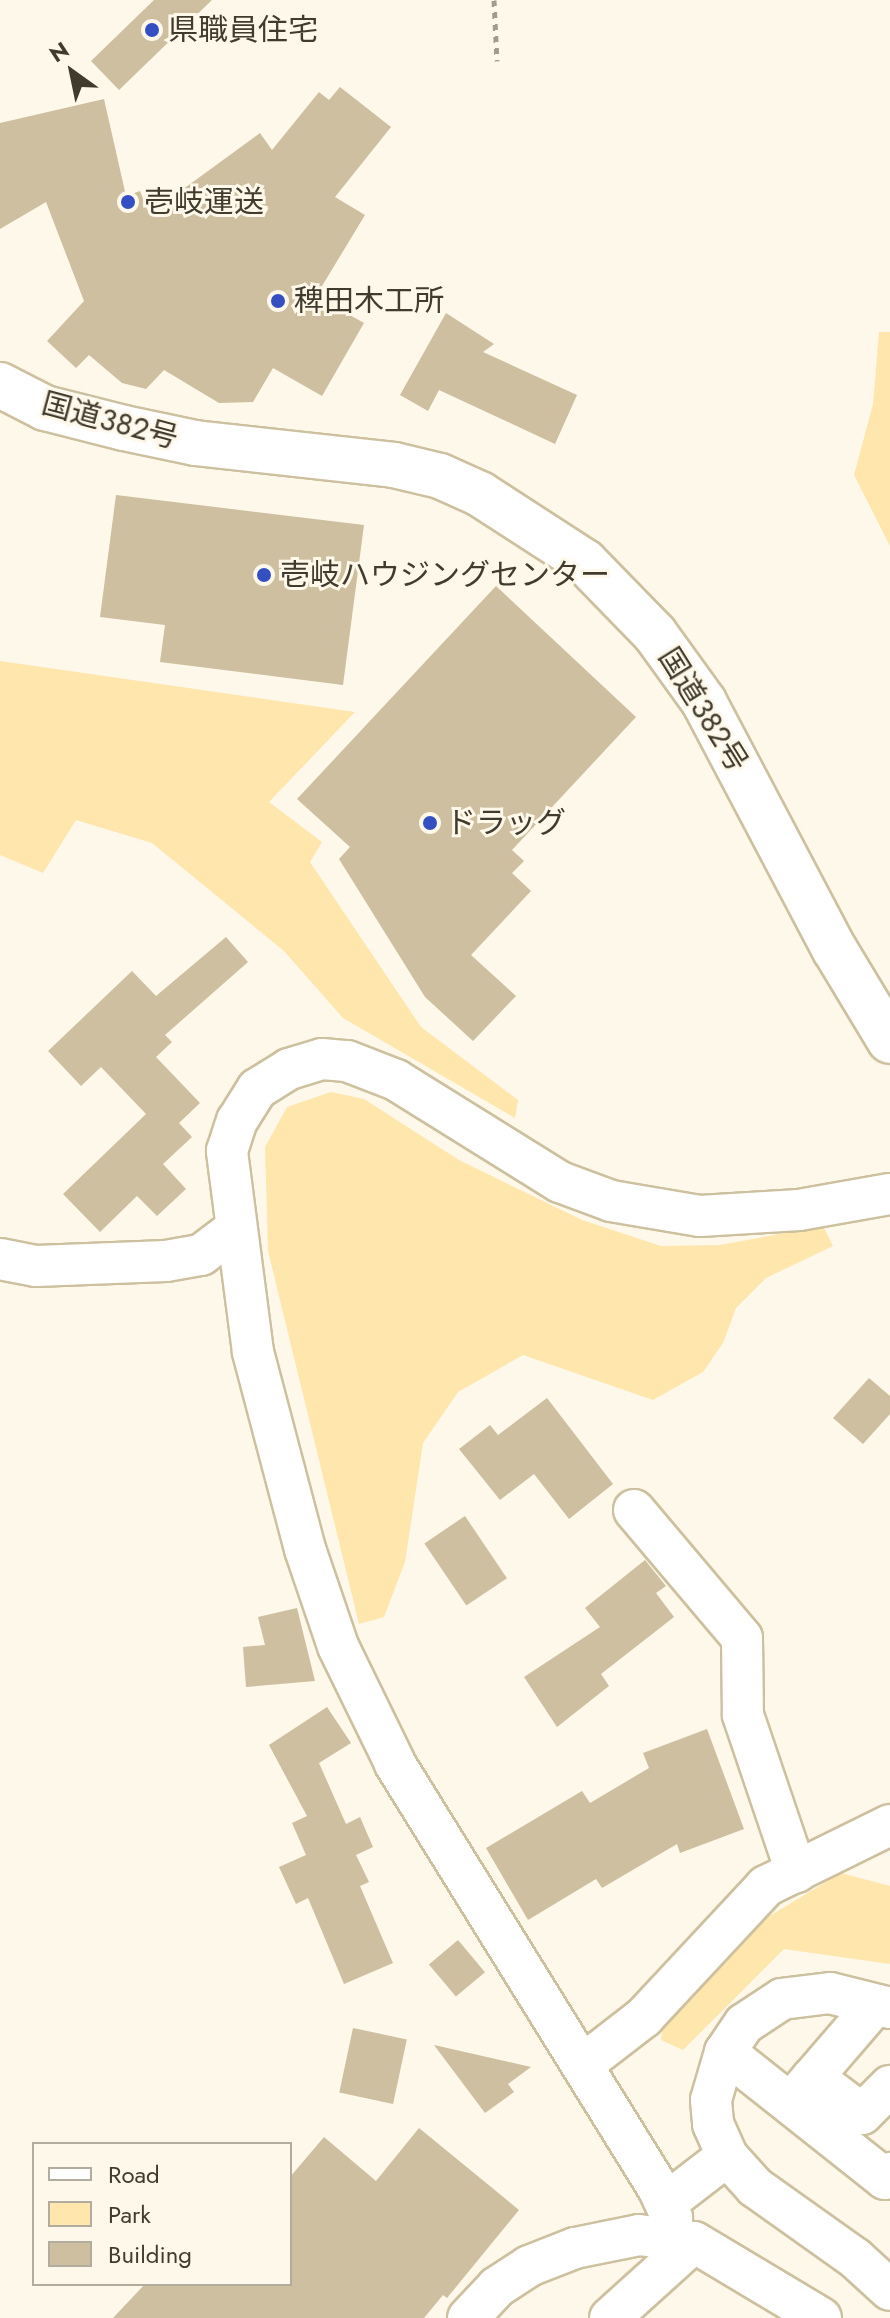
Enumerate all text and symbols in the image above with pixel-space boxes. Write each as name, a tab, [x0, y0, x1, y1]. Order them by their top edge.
place label: 県職員住宅	[168, 12, 318, 48]
marker: 県職員住宅	[143, 21, 161, 39]
north arrow	[32, 32, 112, 112]
text: N	[43, 34, 75, 70]
place label: 壱岐運送	[144, 184, 264, 220]
marker: 壱岐運送	[119, 193, 137, 211]
place label: 稗田木工所	[294, 283, 444, 319]
marker: 稗田木工所	[269, 292, 287, 310]
street label: 国道382号	[38, 386, 182, 456]
place label: 壱岐ハウジングセンター	[280, 557, 610, 593]
marker: 壱岐ハウジングセンター	[255, 566, 273, 584]
street label: 国道382号	[651, 641, 755, 779]
place label: ドラッグ	[446, 805, 566, 841]
marker: ドラッグ	[421, 814, 439, 832]
legend	[32, 2142, 292, 2286]
text: Road	[108, 2157, 160, 2192]
text: Park	[108, 2197, 151, 2232]
text: Building	[108, 2237, 192, 2272]

